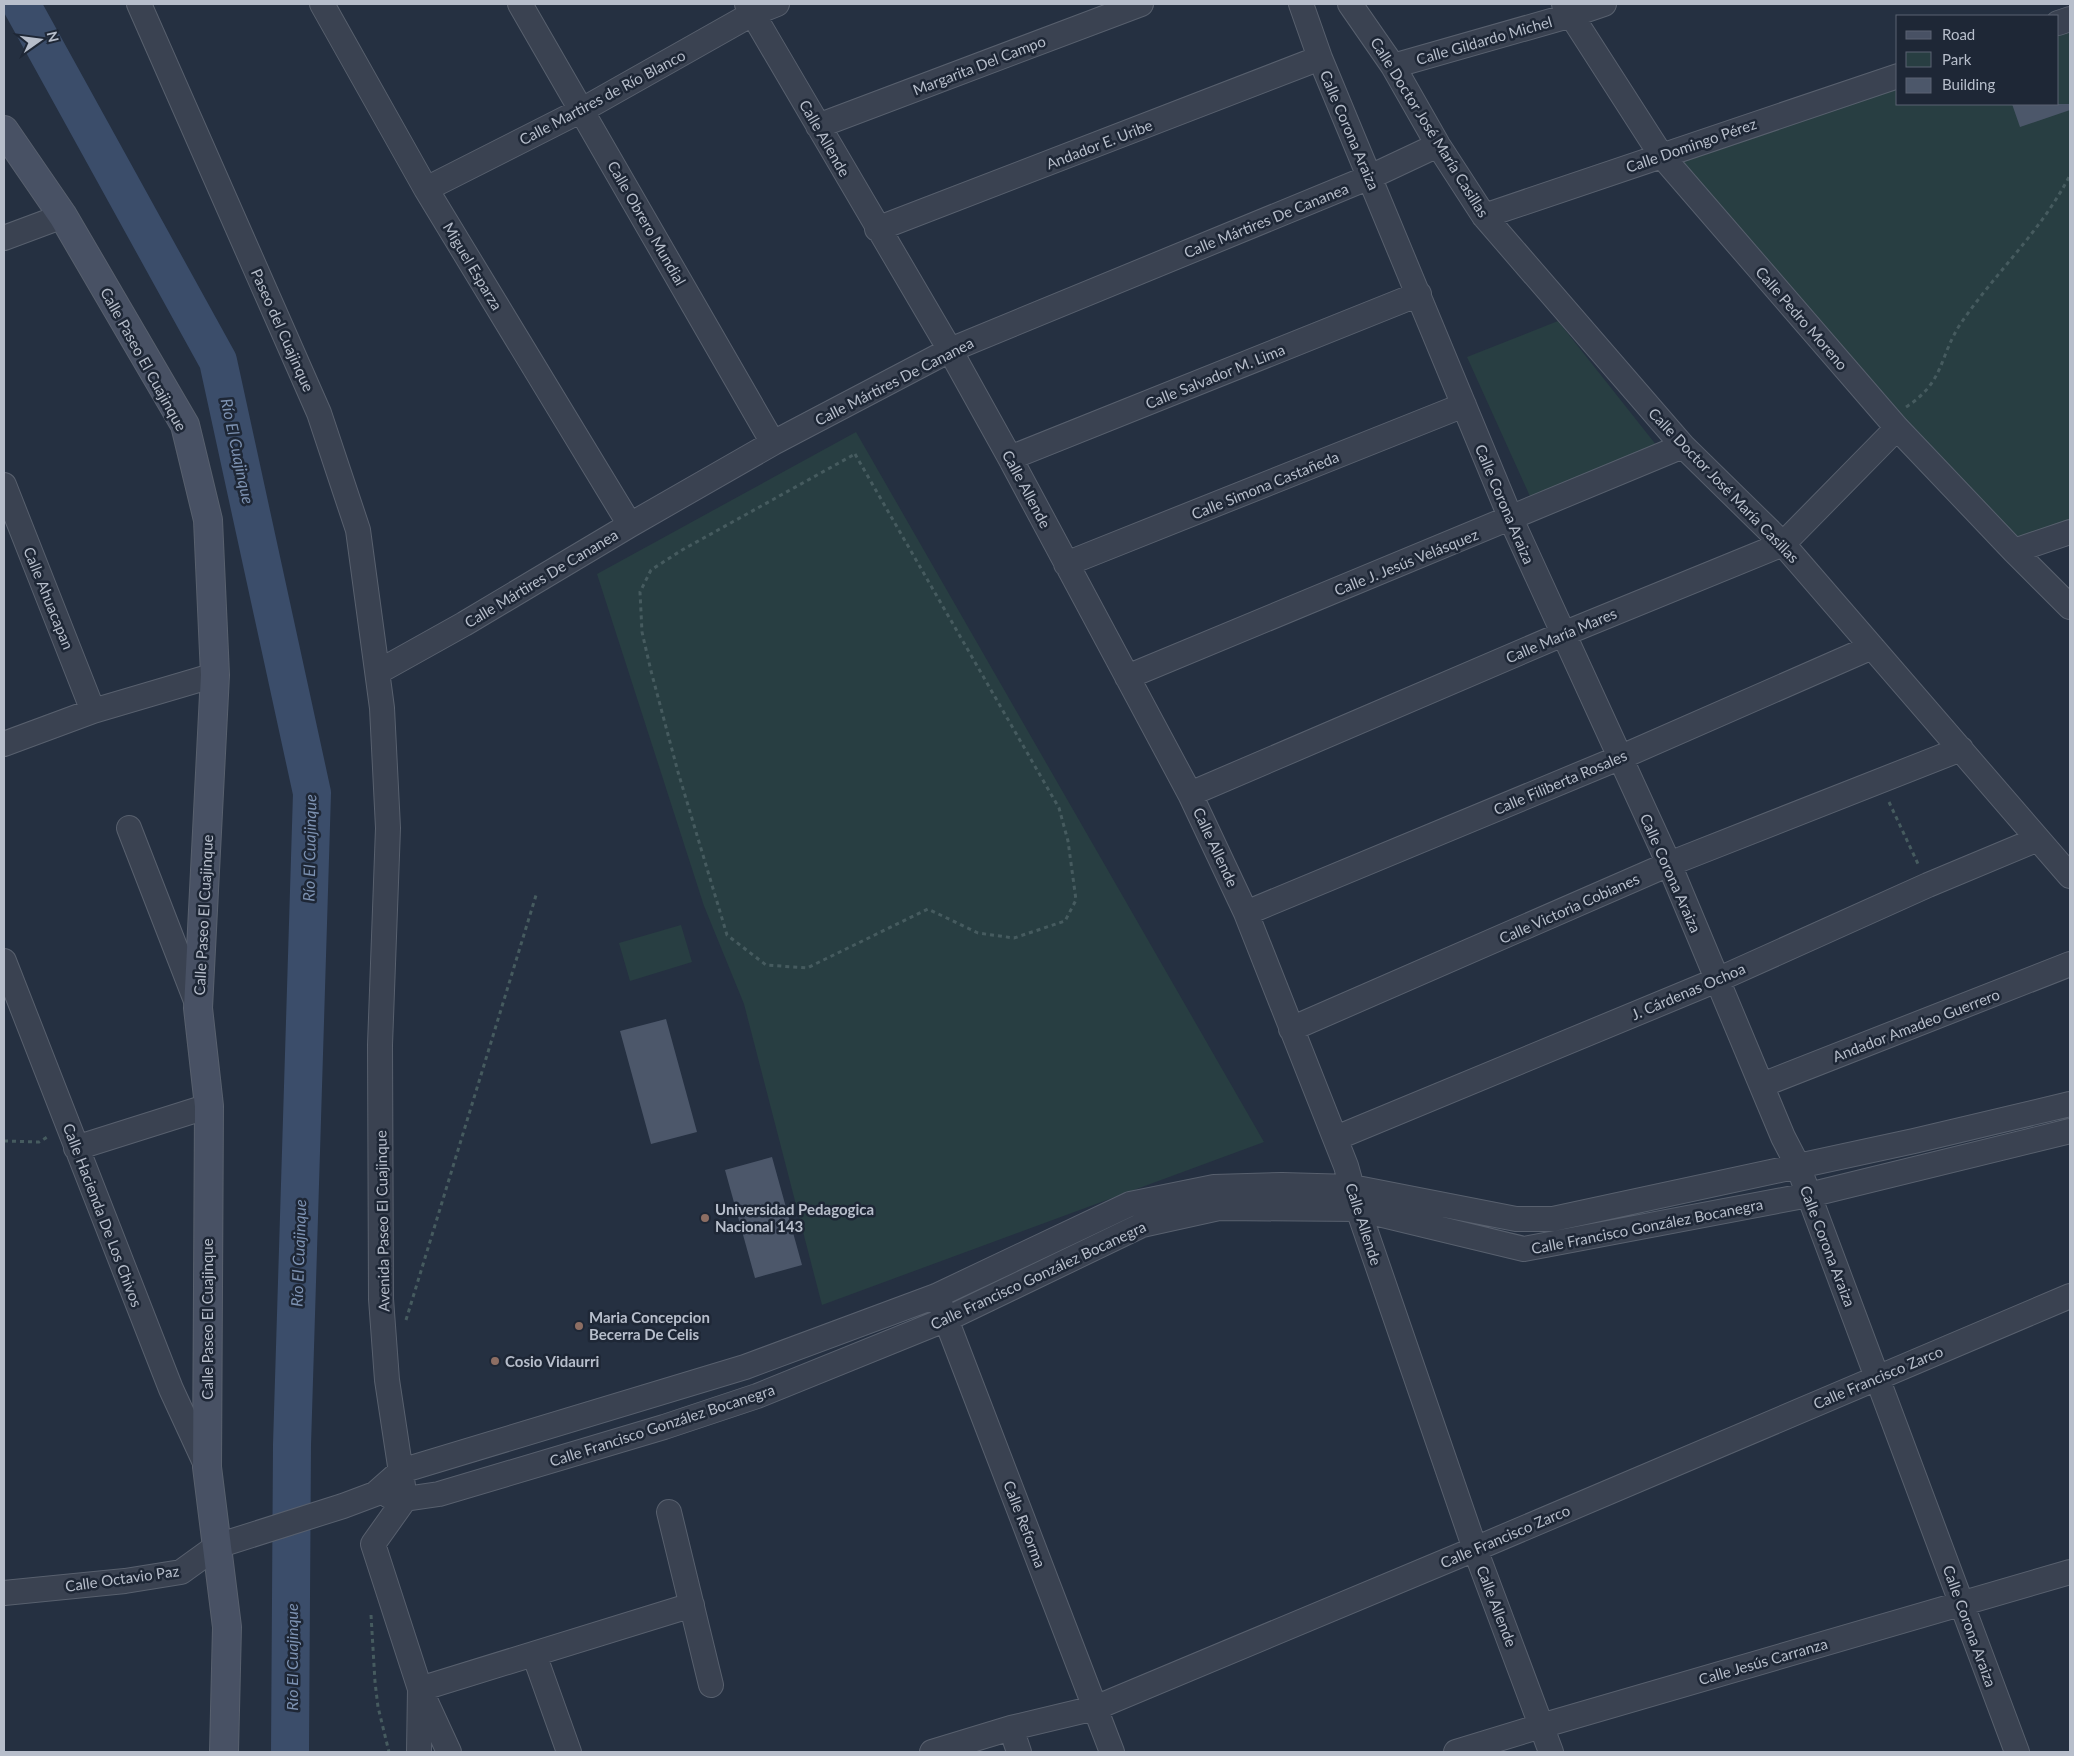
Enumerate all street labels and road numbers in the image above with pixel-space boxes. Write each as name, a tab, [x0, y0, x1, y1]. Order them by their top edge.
street label: Calle Gildardo Michel	[1414, 12, 1554, 68]
street label: Margarita Del Campo	[910, 31, 1048, 99]
street label: Calle Doctor José María Casillas	[1367, 34, 1493, 220]
street label: Calle Martires de Río Blanco	[516, 46, 688, 148]
street label: Calle Corona Araiza	[1317, 67, 1383, 193]
street label: Calle Allende	[796, 96, 854, 180]
street label: Calle Domingo Pérez	[1623, 114, 1759, 176]
street label: Andador E. Uribe	[1043, 115, 1155, 173]
street label: Calle Obrero Mundial	[604, 158, 690, 288]
street label: Calle Mártires De Cananea	[1181, 179, 1351, 261]
street label: Miguel Esparza	[440, 219, 506, 313]
street label: Calle Pedro Moreno	[1752, 263, 1852, 373]
street label: Paseo del Cuajinque	[248, 266, 318, 394]
street label: Calle Paseo El Cuajinque	[97, 284, 191, 434]
street label: Calle Mártires De Cananea	[812, 333, 976, 429]
street label: Calle Salvador M. Lima	[1143, 340, 1287, 412]
street label: Calle Doctor José María Casillas	[1645, 404, 1803, 566]
street label: Calle Corona Araiza	[1472, 441, 1538, 567]
street label: Calle Allende	[999, 447, 1055, 531]
street label: Calle Simona Castañeda	[1189, 447, 1341, 523]
street label: Calle Mártires De Cananea	[461, 525, 621, 631]
street label: Calle J. Jesús Velásquez	[1331, 525, 1481, 599]
street label: Calle Ahuacapan	[20, 544, 78, 652]
street label: Calle María Mares	[1503, 604, 1619, 666]
street label: Calle Filiberta Rosales	[1491, 746, 1629, 818]
street label: Calle Allende	[1190, 804, 1242, 890]
street label: Calle Corona Araiza	[1637, 811, 1705, 935]
street label: Calle Paseo El Cuajinque	[190, 834, 216, 996]
street label: Calle Victoria Cobianes	[1496, 869, 1642, 947]
street label: J. Cárdenas Ochoa	[1628, 959, 1748, 1023]
street label: Andador Amadeo Guerrero	[1830, 985, 2002, 1065]
street label: Calle Hacienda De Los Chivos	[60, 1121, 146, 1309]
street label: Avenida Paseo El Cuajinque	[371, 1130, 393, 1312]
street label: Calle Allende	[1342, 1180, 1386, 1268]
street label: Calle Corona Araiza	[1797, 1183, 1859, 1309]
street label: Calle Francisco González Bocanegra	[1530, 1195, 1764, 1257]
street label: Calle Francisco González Bocanegra	[927, 1217, 1149, 1333]
street label: Calle Paseo El Cuajinque	[198, 1238, 216, 1400]
street label: Calle Francisco Zarco	[1810, 1342, 1946, 1412]
street label: Calle Francisco González Bocanegra	[547, 1380, 777, 1470]
street label: Calle Reforma	[1000, 1478, 1050, 1570]
street label: Calle Francisco Zarco	[1437, 1501, 1573, 1571]
street label: Calle Octavio Paz	[64, 1561, 180, 1595]
street label: Calle Allende	[1473, 1563, 1521, 1649]
street label: Calle Corona Araiza	[1940, 1563, 2000, 1689]
street label: Calle Jesús Carranza	[1696, 1634, 1830, 1688]

